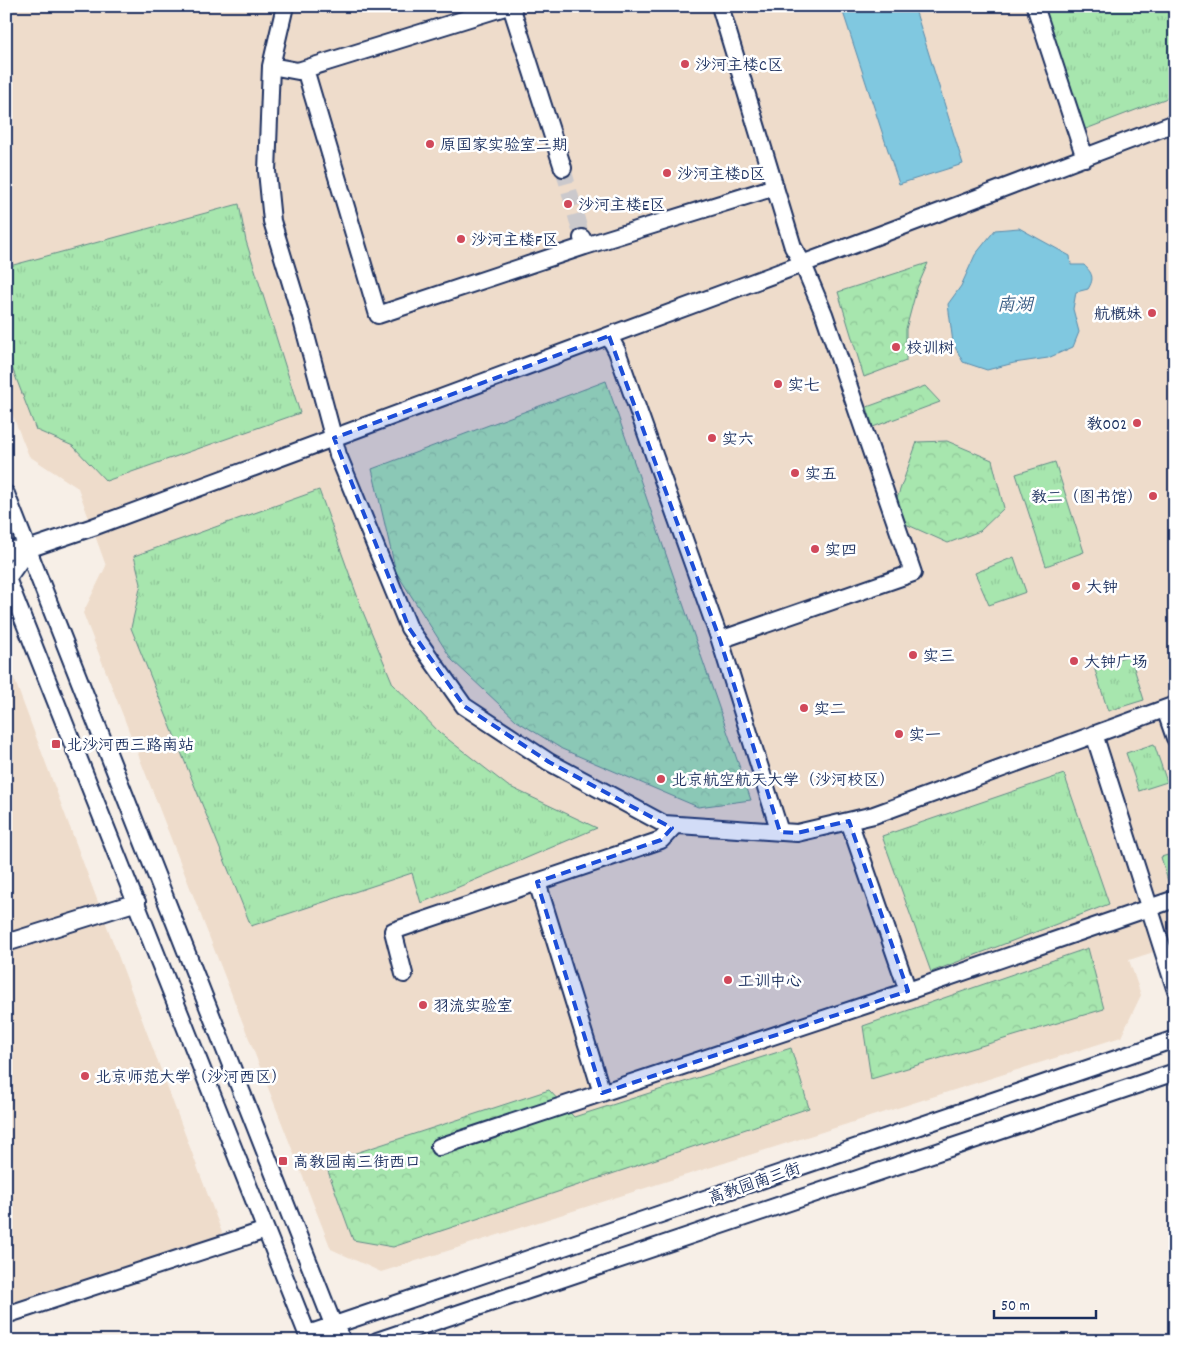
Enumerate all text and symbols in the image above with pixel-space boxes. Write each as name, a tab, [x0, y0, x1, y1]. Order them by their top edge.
place label: 沙河主楼C区	[695, 55, 783, 78]
marker: 沙河主楼C区	[679, 58, 691, 70]
place label: 原国家实验室二期	[440, 135, 568, 158]
marker: 原国家实验室二期	[424, 138, 436, 150]
place label: 沙河主楼D区	[677, 164, 765, 187]
marker: 沙河主楼D区	[661, 167, 673, 179]
place label: 沙河主楼E区	[578, 195, 665, 218]
marker: 沙河主楼E区	[562, 198, 574, 210]
place label: 沙河主楼F区	[471, 230, 558, 253]
marker: 沙河主楼F区	[455, 233, 467, 245]
water label: 南湖	[997, 294, 1035, 319]
place label: 航概妹	[1094, 304, 1142, 327]
marker: 航概妹	[1146, 307, 1158, 319]
place label: 校训树	[906, 338, 954, 361]
marker: 校训树	[890, 341, 902, 353]
place label: 实七	[788, 375, 820, 398]
marker: 实七	[772, 378, 784, 390]
place label: 教002	[1087, 414, 1127, 437]
marker: 教002	[1131, 417, 1143, 429]
place label: 实六	[722, 429, 754, 452]
marker: 实六	[706, 432, 718, 444]
place label: 实五	[805, 464, 837, 487]
marker: 实五	[789, 467, 801, 479]
place label: 教二（图书馆）	[1031, 487, 1143, 510]
marker: 教二（图书馆）	[1147, 490, 1159, 502]
place label: 实四	[825, 540, 857, 563]
marker: 实四	[809, 543, 821, 555]
place label: 大钟	[1086, 577, 1118, 600]
marker: 大钟	[1070, 580, 1082, 592]
place label: 实三	[923, 646, 955, 669]
marker: 实三	[907, 649, 919, 661]
place label: 大钟广场	[1084, 652, 1148, 675]
marker: 大钟广场	[1068, 655, 1080, 667]
place label: 实二	[814, 699, 846, 722]
marker: 实二	[798, 702, 810, 714]
place label: 实一	[909, 725, 941, 748]
marker: 实一	[893, 728, 905, 740]
place label: 北沙河西三路南站	[66, 735, 194, 758]
marker: 北沙河西三路南站	[50, 738, 62, 750]
place label: 北京航空航天大学（沙河校区）	[671, 770, 895, 793]
marker: 北京航空航天大学（沙河校区）	[655, 773, 667, 785]
place label: 工训中心	[738, 971, 802, 994]
marker: 工训中心	[722, 974, 734, 986]
place label: 羽流实验室	[433, 996, 513, 1019]
marker: 羽流实验室	[417, 999, 429, 1011]
place label: 北京师范大学（沙河西区）	[95, 1067, 287, 1090]
marker: 北京师范大学（沙河西区）	[79, 1070, 91, 1082]
place label: 高教园南三街西口	[293, 1152, 421, 1175]
marker: 高教园南三街西口	[277, 1155, 289, 1167]
street label: 高教园南三街	[706, 1158, 804, 1211]
scale bar	[994, 1287, 1096, 1319]
text: 50 m	[1001, 1296, 1030, 1318]

